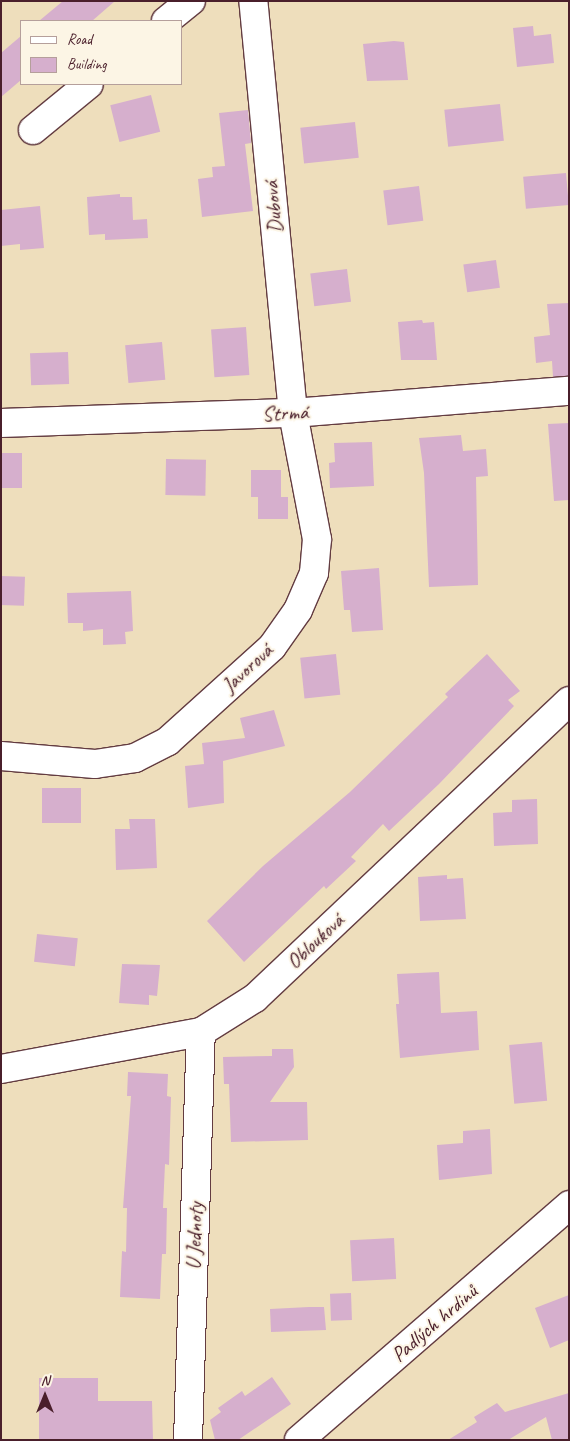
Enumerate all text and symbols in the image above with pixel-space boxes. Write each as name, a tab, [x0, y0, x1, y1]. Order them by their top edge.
legend	[20, 20, 182, 85]
text: Road	[67, 30, 92, 49]
text: Building	[67, 55, 106, 74]
street label: Dubová	[258, 180, 288, 234]
street label: Strmá	[261, 399, 309, 427]
street label: Javorová	[216, 638, 278, 698]
street label: Oblouková	[281, 908, 349, 974]
street label: U Jednoty	[180, 1202, 208, 1270]
street label: Padlých hrdinů	[386, 1279, 482, 1367]
north arrow	[20, 1371, 70, 1421]
text: N	[41, 1372, 49, 1389]

